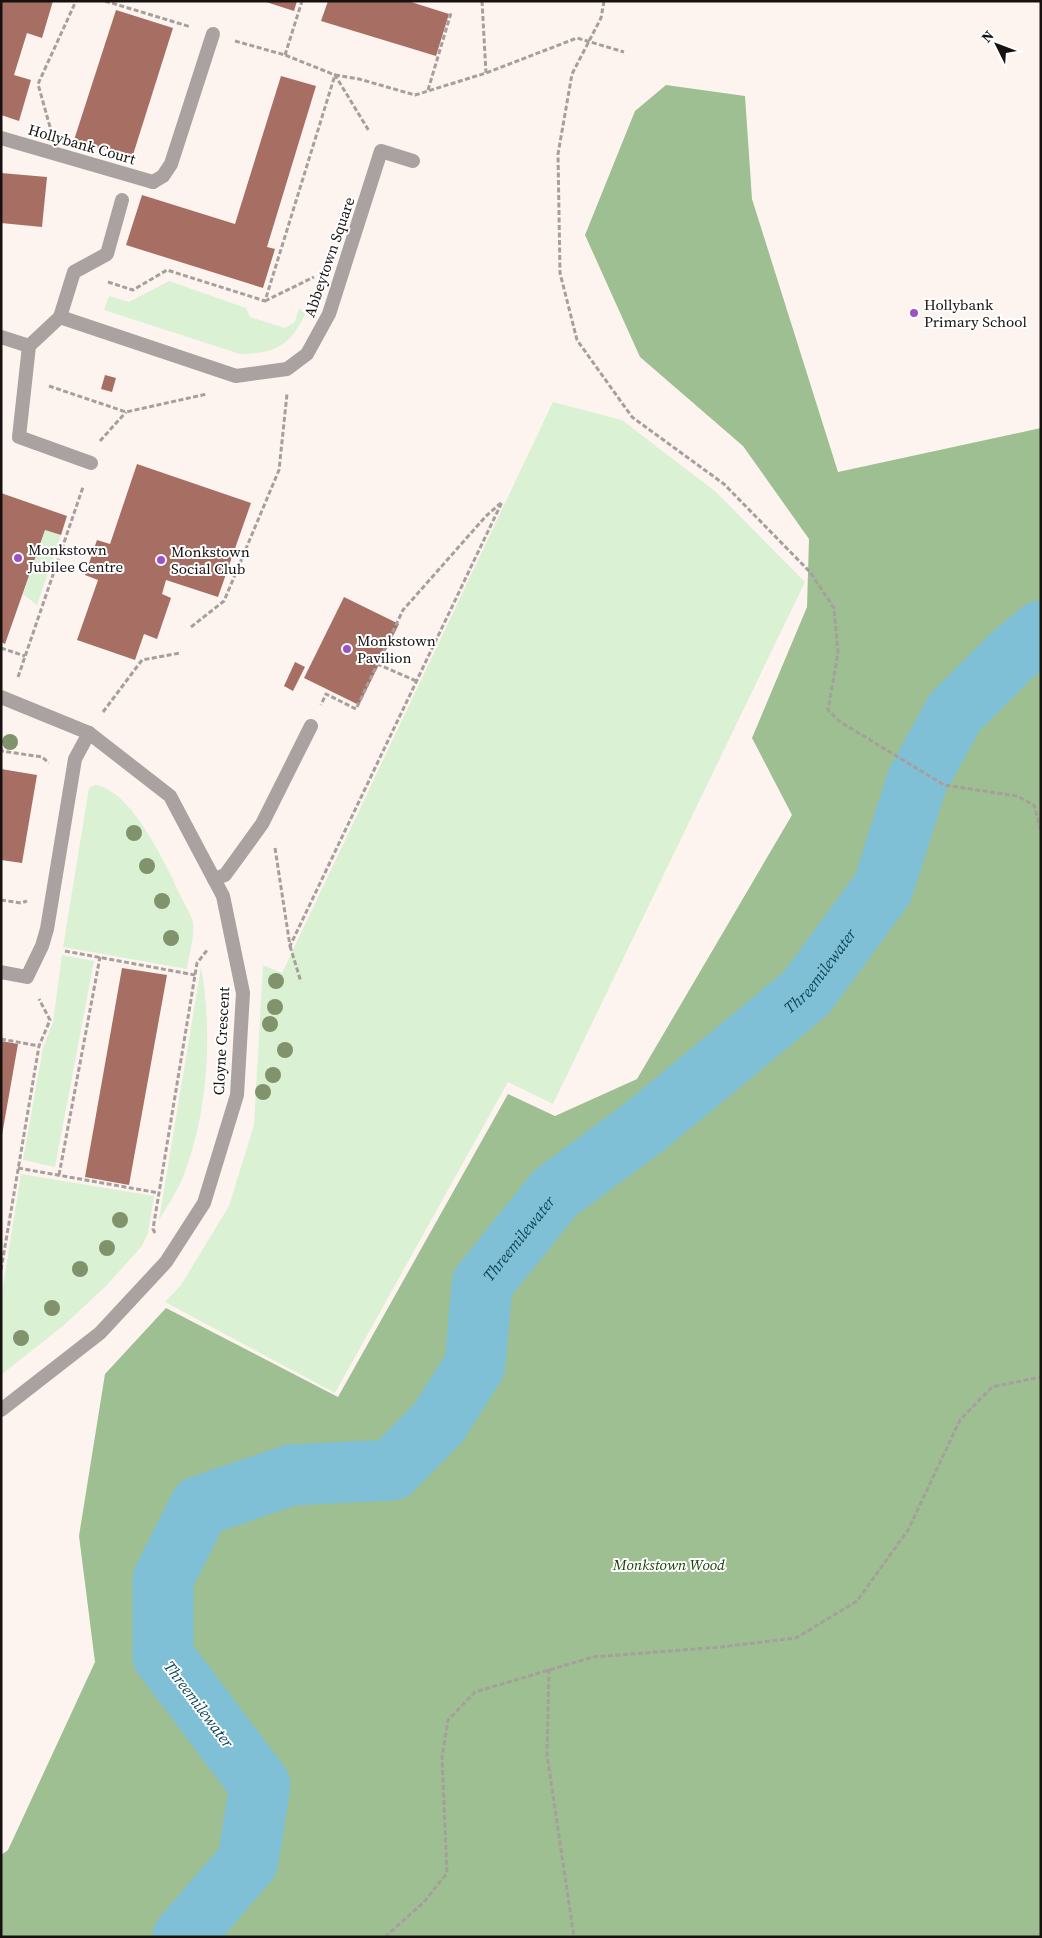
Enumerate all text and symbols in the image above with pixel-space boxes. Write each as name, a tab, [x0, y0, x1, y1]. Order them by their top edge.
north arrow	[972, 20, 1022, 70]
text: N	[976, 26, 998, 47]
street label: Hollybank Court	[26, 119, 138, 169]
street label: Abbeytown Square	[299, 194, 360, 320]
place label: Hollybank Primary School	[924, 294, 1027, 332]
marker: Hollybank Primary School	[908, 307, 920, 319]
place label: Monkstown Jubilee Centre	[27, 539, 123, 577]
place label: Monkstown Social Club	[171, 541, 250, 579]
marker: Monkstown Jubilee Centre	[12, 552, 24, 564]
marker: Monkstown Social Club	[155, 554, 167, 566]
place label: Monkstown Pavilion	[357, 630, 436, 668]
marker: Monkstown Pavilion	[341, 643, 353, 655]
water label: Threemilewater	[779, 923, 861, 1018]
street label: Cloyne Crescent	[208, 986, 234, 1096]
water label: Threemilewater	[478, 1190, 560, 1286]
park label: Monkstown Wood	[612, 1554, 725, 1575]
water label: Threemilewater	[159, 1656, 239, 1753]

